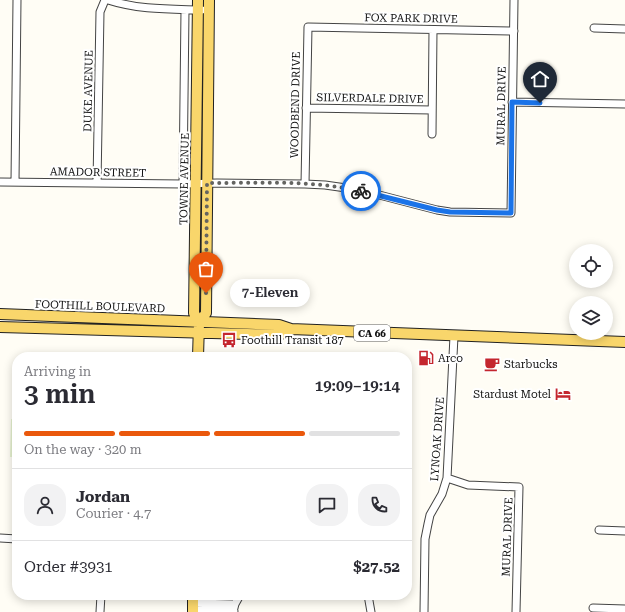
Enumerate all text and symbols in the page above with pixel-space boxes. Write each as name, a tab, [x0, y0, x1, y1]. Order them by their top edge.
street label: FOX PARK DRIVE	[364, 11, 458, 26]
street label: DUKE AVENUE	[81, 50, 96, 132]
street label: WOODBEND DRIVE	[288, 52, 303, 158]
pin	[523, 62, 557, 103]
street label: MURAL DRIVE	[494, 66, 509, 146]
icon: home	[529, 68, 551, 90]
street label: SILVERDALE DRIVE	[316, 91, 424, 106]
street label: TOWNE AVENUE	[177, 133, 192, 225]
street label: AMADOR STREET	[50, 165, 146, 180]
courier	[341, 171, 381, 211]
icon: bike	[350, 180, 372, 202]
map controls	[569, 244, 613, 340]
button: locate	[569, 244, 613, 288]
pin	[189, 252, 223, 293]
icon: bag	[195, 258, 217, 280]
callout: 7-Eleven	[230, 279, 310, 307]
text: 7-Eleven	[242, 285, 298, 300]
button: layers	[569, 296, 613, 340]
street label: FOOTHILL BOULEVARD	[35, 298, 165, 315]
road number: CA 66	[354, 325, 390, 341]
bus stop icon: Foothill Transit 187	[220, 331, 238, 349]
place label: Foothill Transit 187	[241, 334, 344, 347]
fuel station icon: Arco	[417, 349, 435, 367]
place label: Arco	[438, 352, 463, 365]
cafe icon: Starbucks	[483, 355, 501, 373]
place label: Starbucks	[504, 358, 558, 371]
text: Arriving in	[24, 364, 91, 379]
text: 19:09–19:14	[315, 377, 400, 395]
text: 3 min	[24, 379, 96, 409]
hotel icon: Stardust Motel	[554, 385, 572, 403]
place label: Stardust Motel	[473, 388, 552, 401]
street label: LYNOAK DRIVE	[428, 396, 447, 482]
text: On the way · 320 m	[24, 442, 141, 457]
button: person	[24, 484, 66, 526]
button: chat	[306, 484, 348, 526]
button: phone	[358, 484, 400, 526]
text: Jordan	[76, 488, 130, 506]
street label: MURAL DRIVE	[500, 497, 515, 577]
text: Courier · 4.7	[76, 506, 151, 521]
text: Order #3931	[24, 558, 113, 576]
text: $27.52	[353, 558, 400, 576]

